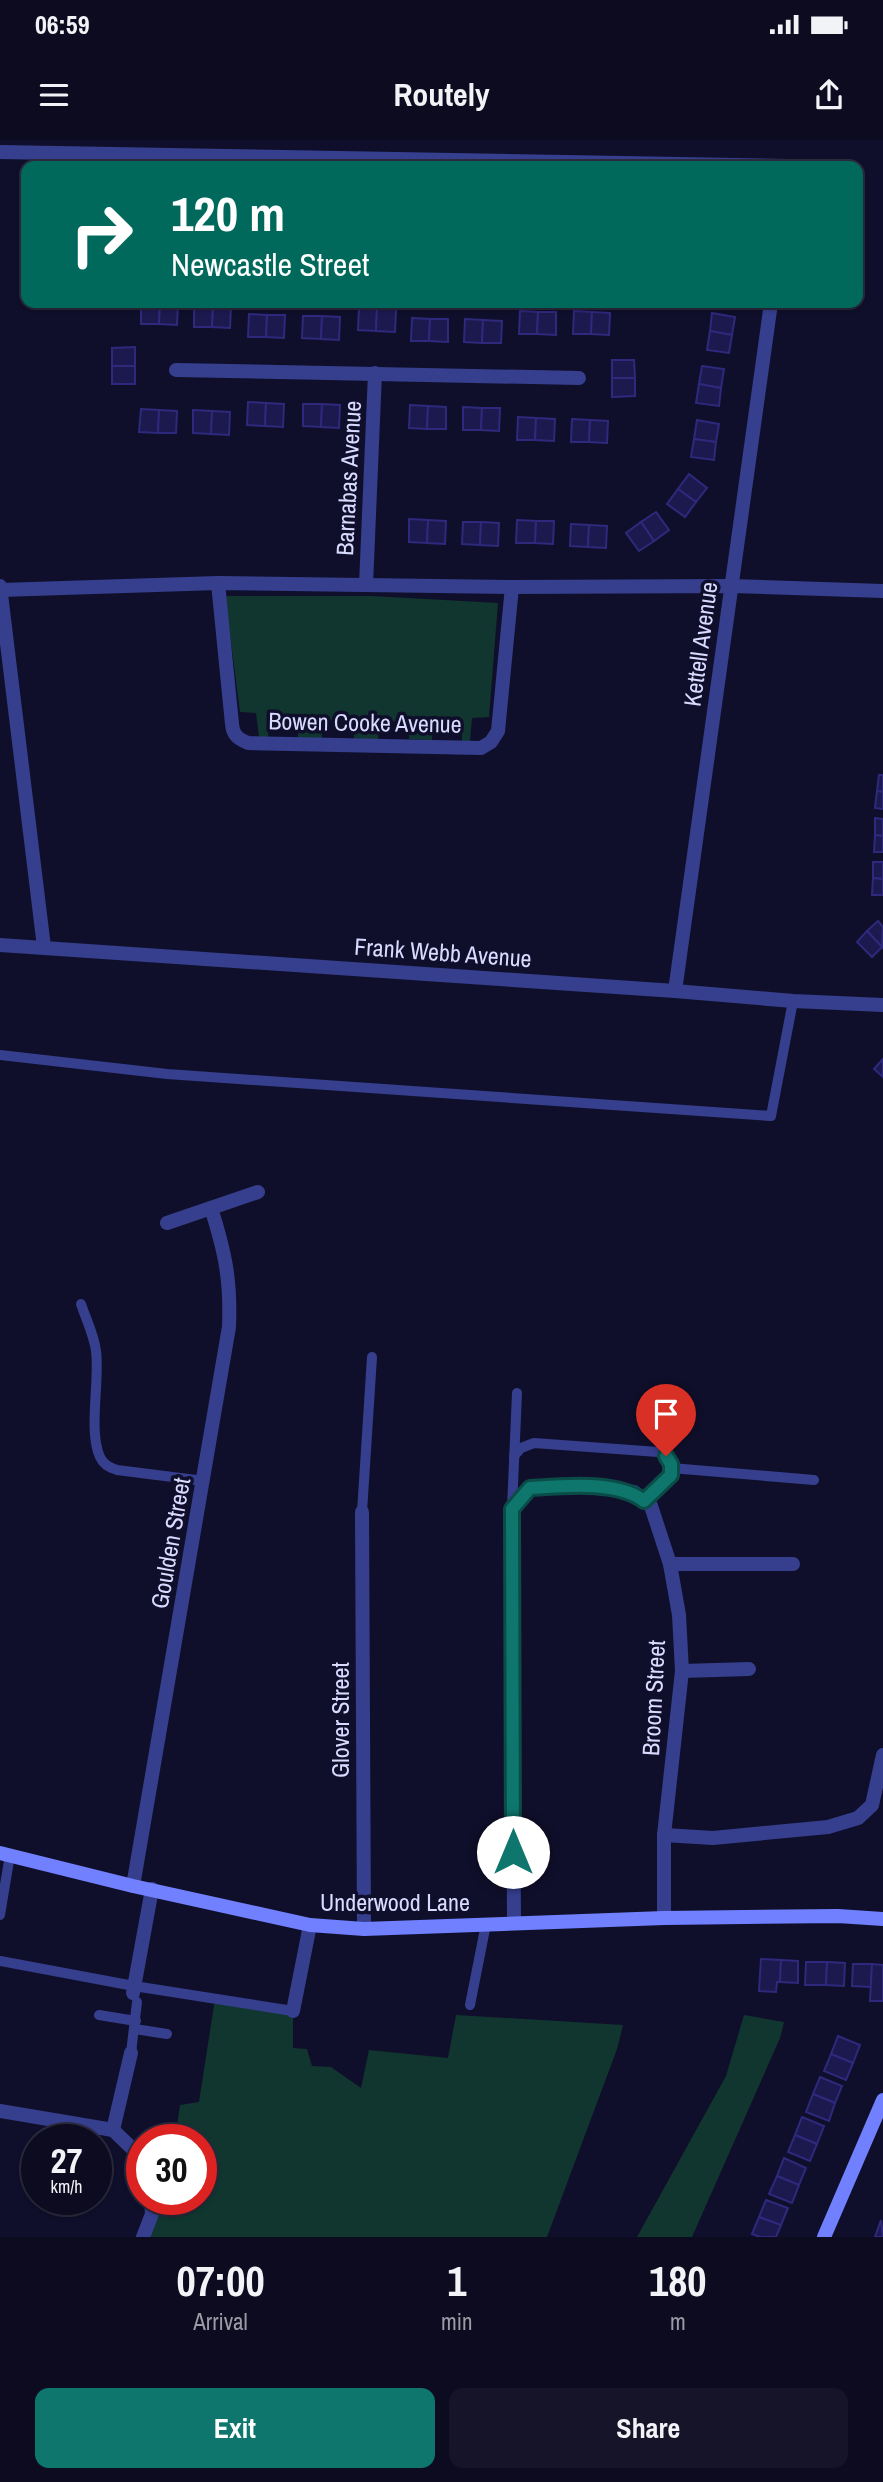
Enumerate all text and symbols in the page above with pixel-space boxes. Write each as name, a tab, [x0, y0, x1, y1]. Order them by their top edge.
text: 06:59	[35, 7, 90, 42]
text: Routely	[393, 73, 490, 116]
icon: menu	[35, 76, 73, 114]
icon: share	[810, 76, 848, 114]
text: 120 m	[171, 180, 285, 246]
icon: right	[56, 189, 147, 280]
text: Newcastle Street	[171, 243, 369, 286]
street label: Barnabas Avenue	[328, 400, 368, 556]
street label: Kettell Avenue	[675, 580, 725, 708]
street label: Bowen Cooke Avenue	[268, 704, 462, 740]
street label: Frank Webb Avenue	[353, 930, 533, 974]
pin	[636, 1384, 696, 1456]
icon: arrive	[647, 1395, 685, 1433]
street label: Goulden Street	[143, 1475, 197, 1611]
street label: Broom Street	[634, 1639, 672, 1757]
street label: Glover Street	[324, 1662, 356, 1778]
position arrow	[476, 1815, 550, 1889]
street label: Underwood Lane	[320, 1886, 470, 1918]
speed limit sign: 30	[126, 2124, 217, 2215]
text: 27	[51, 2137, 82, 2184]
text: km/h	[51, 2174, 83, 2199]
text: 07:00	[177, 2253, 265, 2309]
text: 1	[447, 2253, 466, 2309]
text: 180	[649, 2253, 707, 2309]
text: Arrival	[193, 2306, 248, 2337]
text: min	[441, 2306, 473, 2337]
text: m	[670, 2306, 686, 2337]
button: Exit	[35, 2388, 435, 2468]
button: Share	[449, 2388, 848, 2468]

